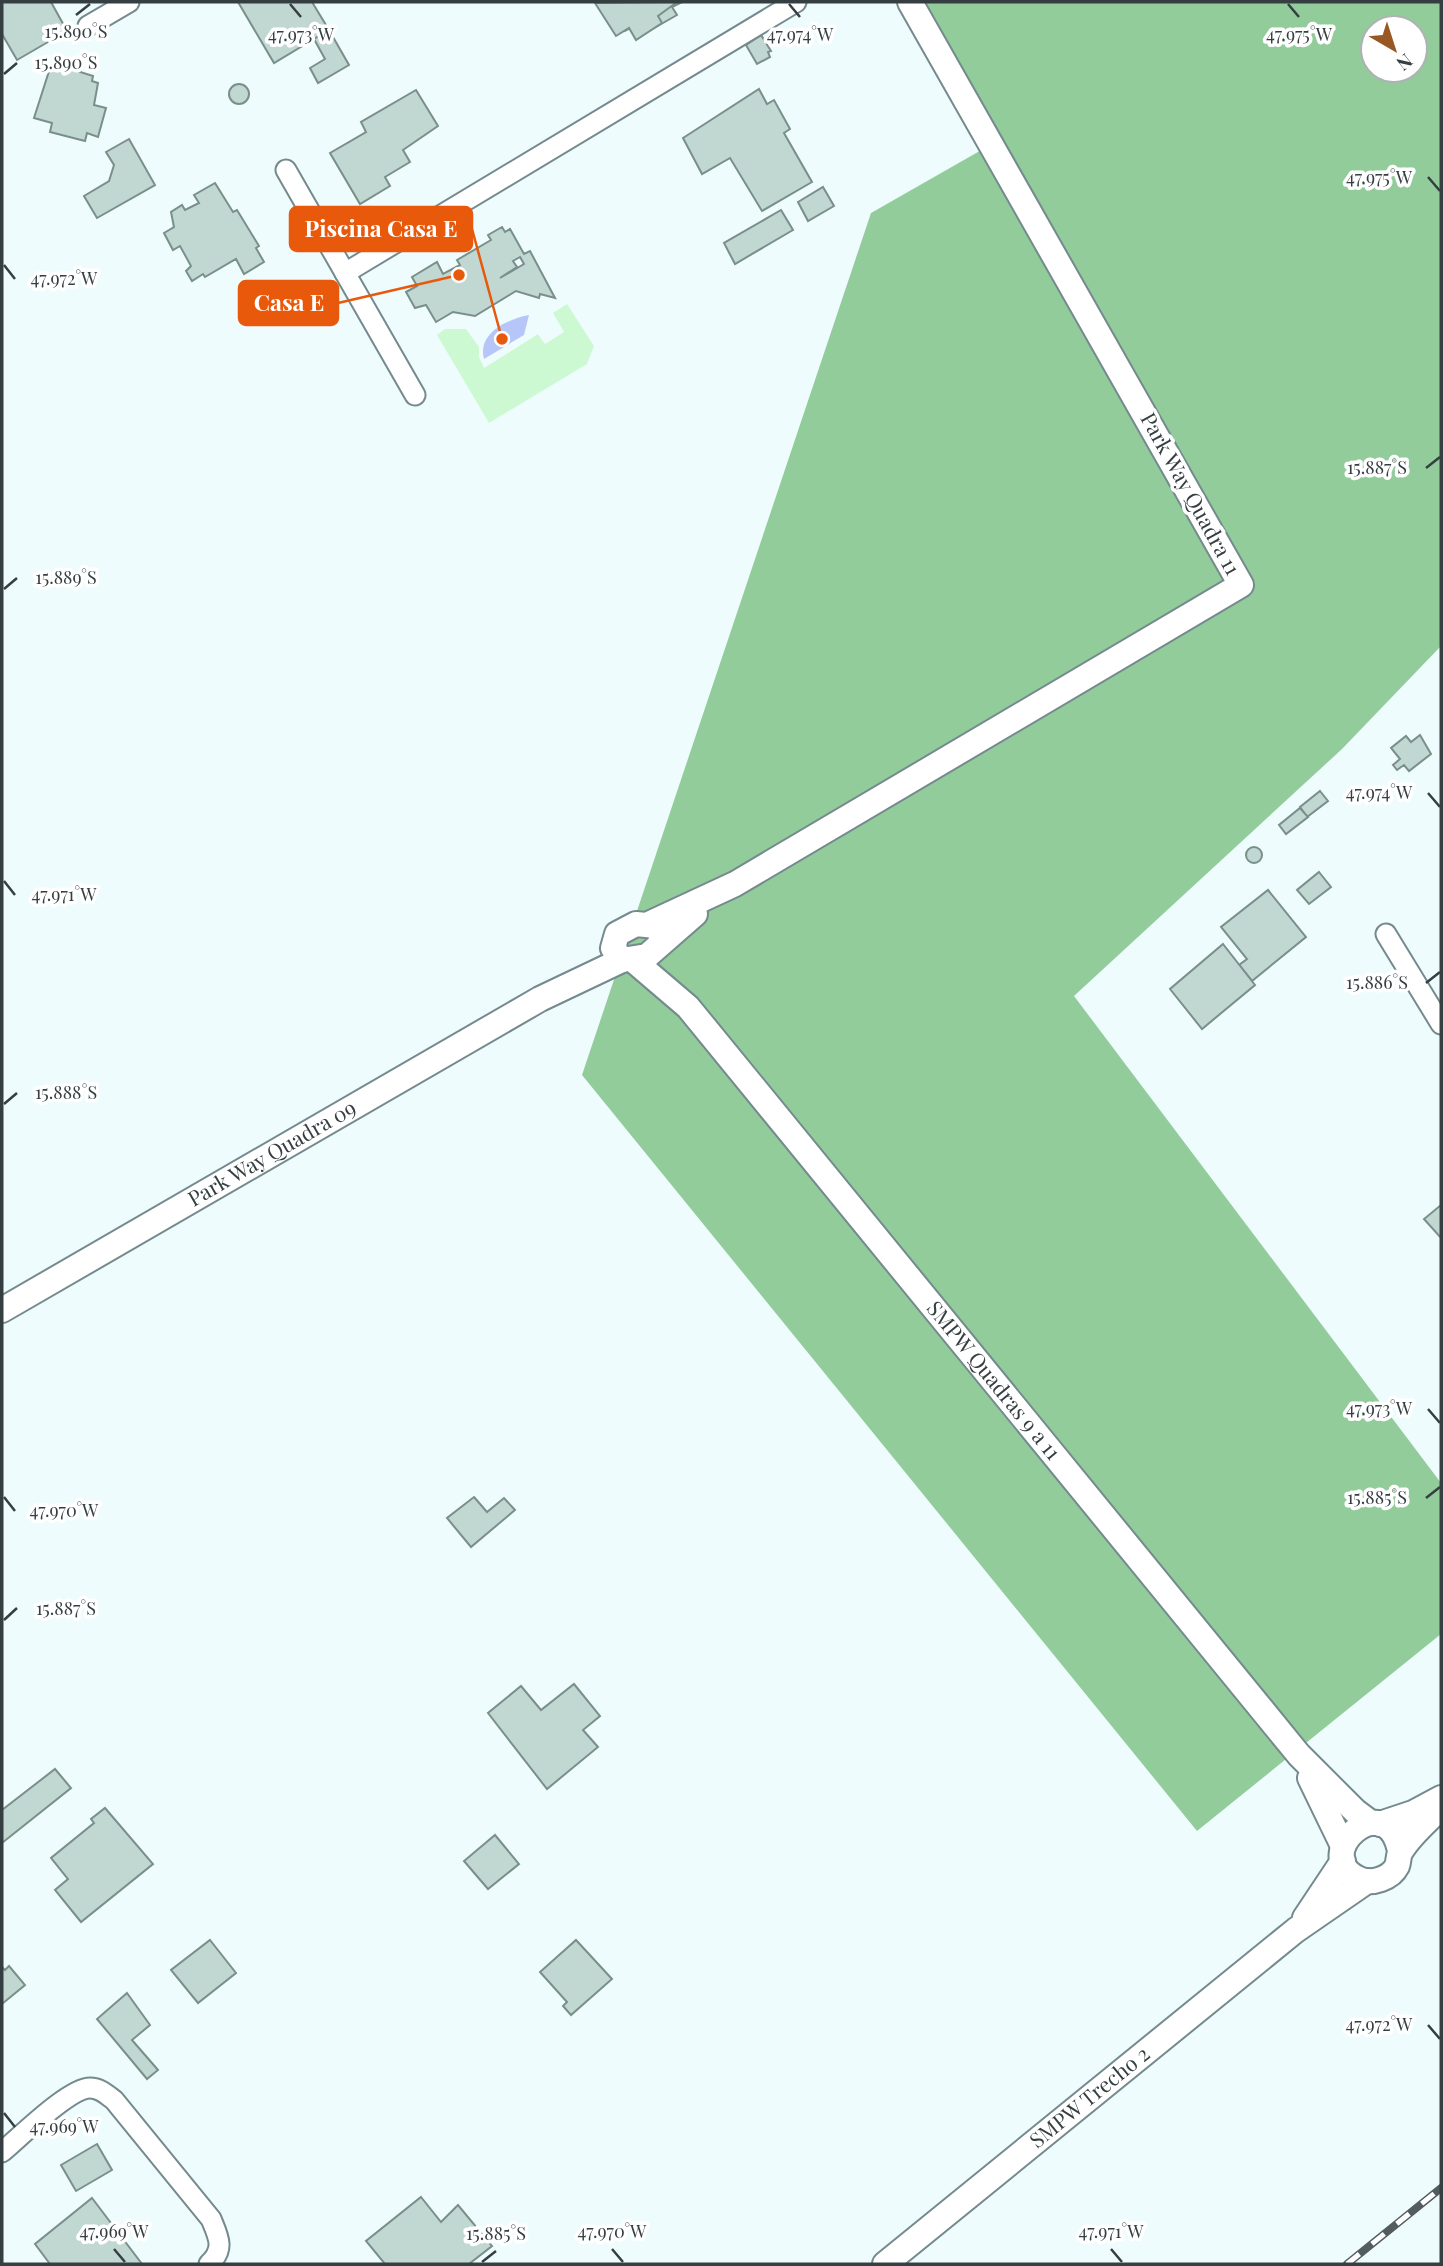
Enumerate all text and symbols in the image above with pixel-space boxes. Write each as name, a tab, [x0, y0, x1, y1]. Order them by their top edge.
north arrow	[1359, 14, 1429, 84]
text: 15.890°S	[45, 19, 107, 43]
text: 47.973°W	[268, 22, 335, 46]
text: 47.974°W	[767, 22, 834, 46]
text: 47.975°W	[1266, 22, 1333, 46]
text: N	[1392, 49, 1419, 78]
text: 15.890°S	[35, 50, 97, 74]
text: 47.975°W	[1346, 165, 1413, 189]
callout: Piscina Casa E	[290, 207, 472, 251]
text: Piscina Casa E	[304, 212, 458, 243]
text: 47.972°W	[31, 266, 98, 290]
callout: Casa E	[239, 281, 338, 325]
text: Casa E	[254, 286, 324, 317]
street label: Park Way Quadra 11	[1135, 407, 1248, 579]
text: 15.887°S	[1347, 455, 1407, 479]
text: 15.889°S	[35, 565, 97, 589]
text: 47.974°W	[1346, 780, 1413, 804]
text: 47.971°W	[32, 882, 97, 906]
text: 15.886°S	[1346, 970, 1408, 994]
text: 15.888°S	[35, 1080, 97, 1104]
street label: Park Way Quadra 09	[182, 1093, 360, 1212]
street label: SMPW Quadras 9 a 11	[922, 1294, 1068, 1465]
text: 47.973°W	[1346, 1396, 1413, 1420]
text: 15.885°S	[1347, 1485, 1407, 1509]
text: 47.970°W	[30, 1498, 99, 1522]
text: 15.887°S	[36, 1596, 96, 1620]
text: 47.972°W	[1346, 2012, 1413, 2036]
street label: SMPW Trecho 2	[1023, 2039, 1154, 2153]
text: 47.969°W	[29, 2114, 99, 2138]
text: 47.969°W	[79, 2219, 149, 2243]
text: 47.970°W	[578, 2219, 647, 2243]
text: 47.971°W	[1079, 2219, 1144, 2243]
text: 15.885°S	[466, 2221, 526, 2245]

